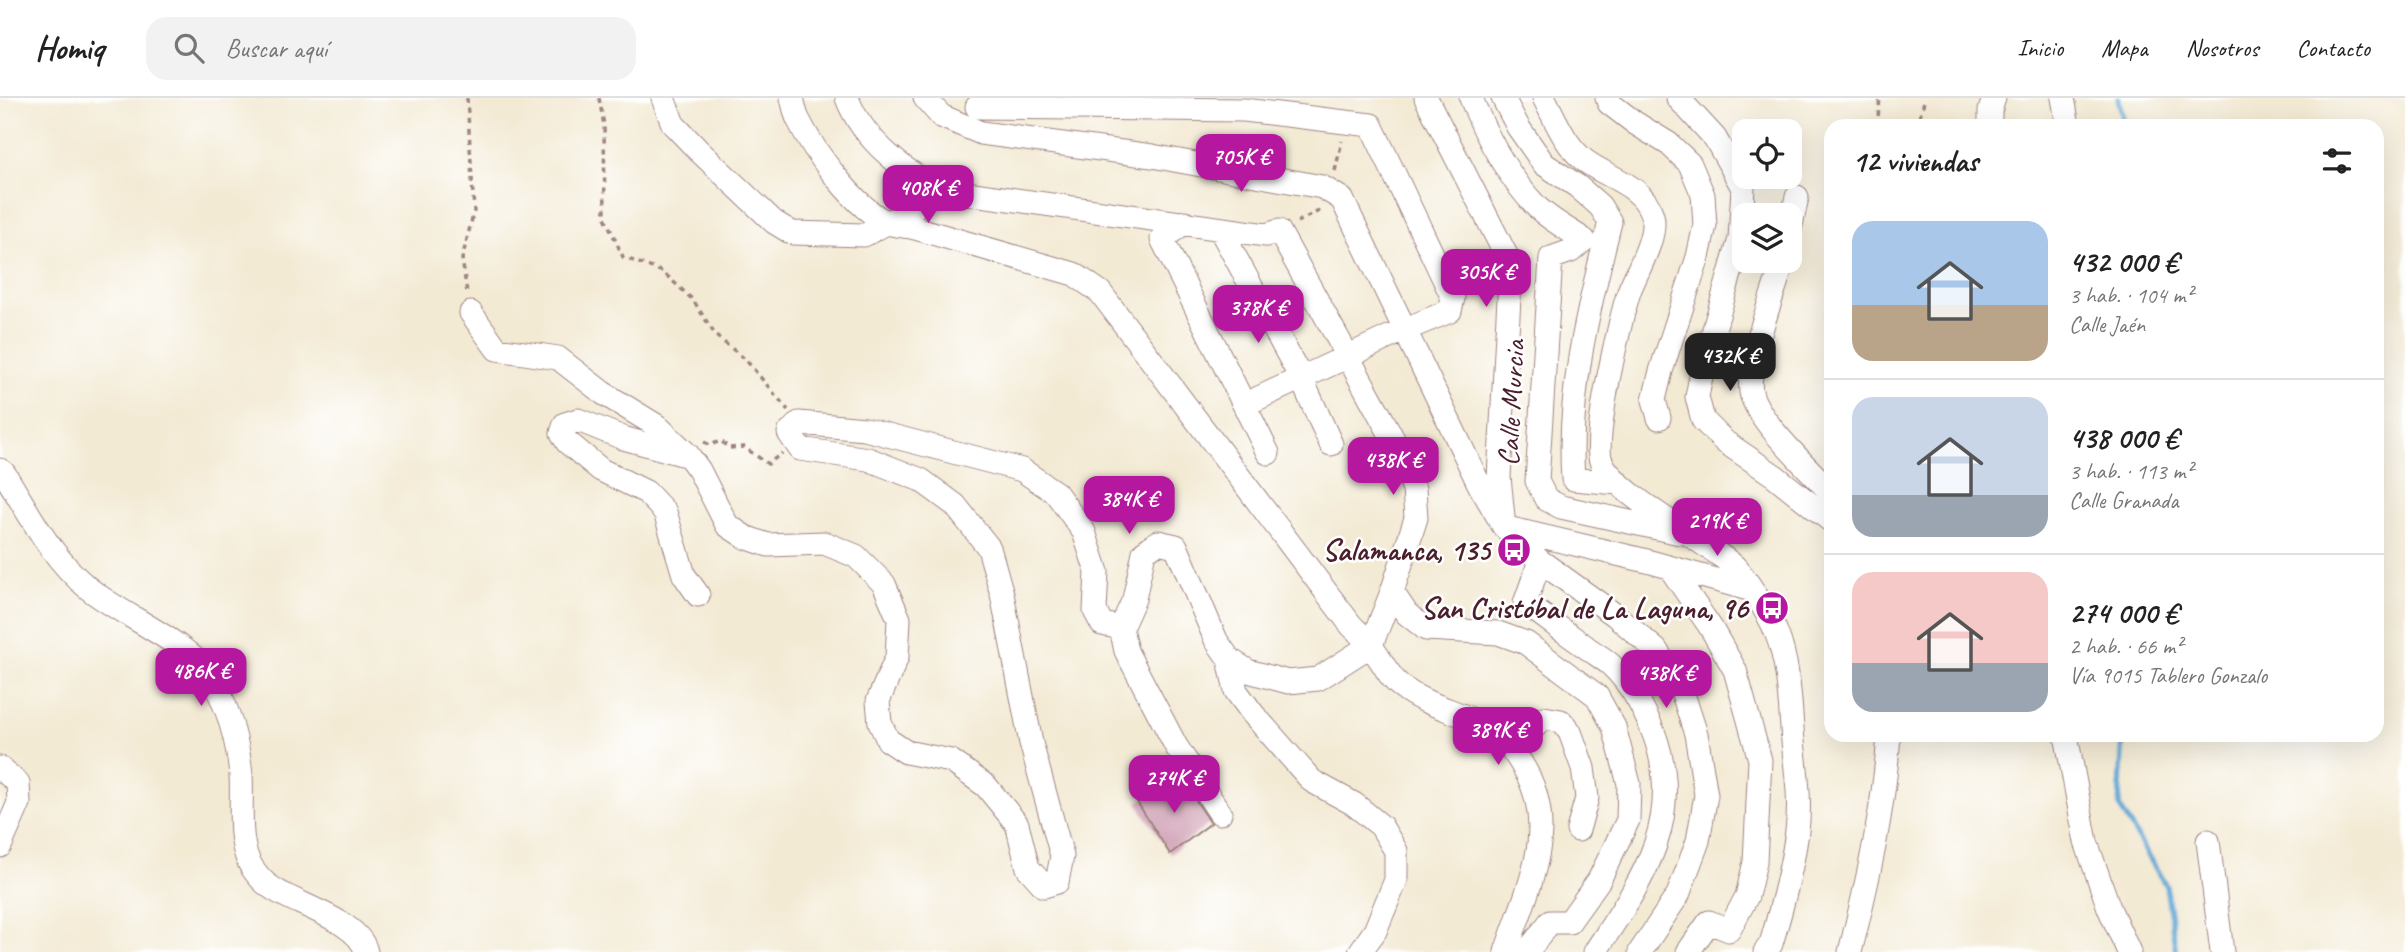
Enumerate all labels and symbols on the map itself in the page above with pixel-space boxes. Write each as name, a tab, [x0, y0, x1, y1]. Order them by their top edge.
pin: 705K €	[1184, 134, 1298, 194]
pin: 408K €	[871, 166, 985, 225]
pin: 305K €	[1429, 250, 1543, 309]
pin: 378K €	[1201, 286, 1315, 345]
pin: 432K €	[1673, 334, 1787, 393]
street label: Calle Murcia	[1489, 337, 1533, 467]
pin: 438K €	[1336, 438, 1450, 497]
pin: 384K €	[1072, 476, 1186, 536]
pin: 219K €	[1660, 498, 1774, 558]
place label: Salamanca, 135	[1322, 531, 1493, 569]
bus stop icon: Salamanca, 135	[1495, 531, 1533, 569]
place label: San Cristóbal de La Laguna, 96	[1421, 589, 1750, 627]
bus stop icon: San Cristóbal de La Laguna, 96	[1753, 589, 1791, 627]
pin: 486K €	[144, 648, 258, 708]
pin: 438K €	[1609, 650, 1723, 710]
pin: 389K €	[1441, 708, 1555, 767]
pin: 274K €	[1117, 756, 1231, 815]

